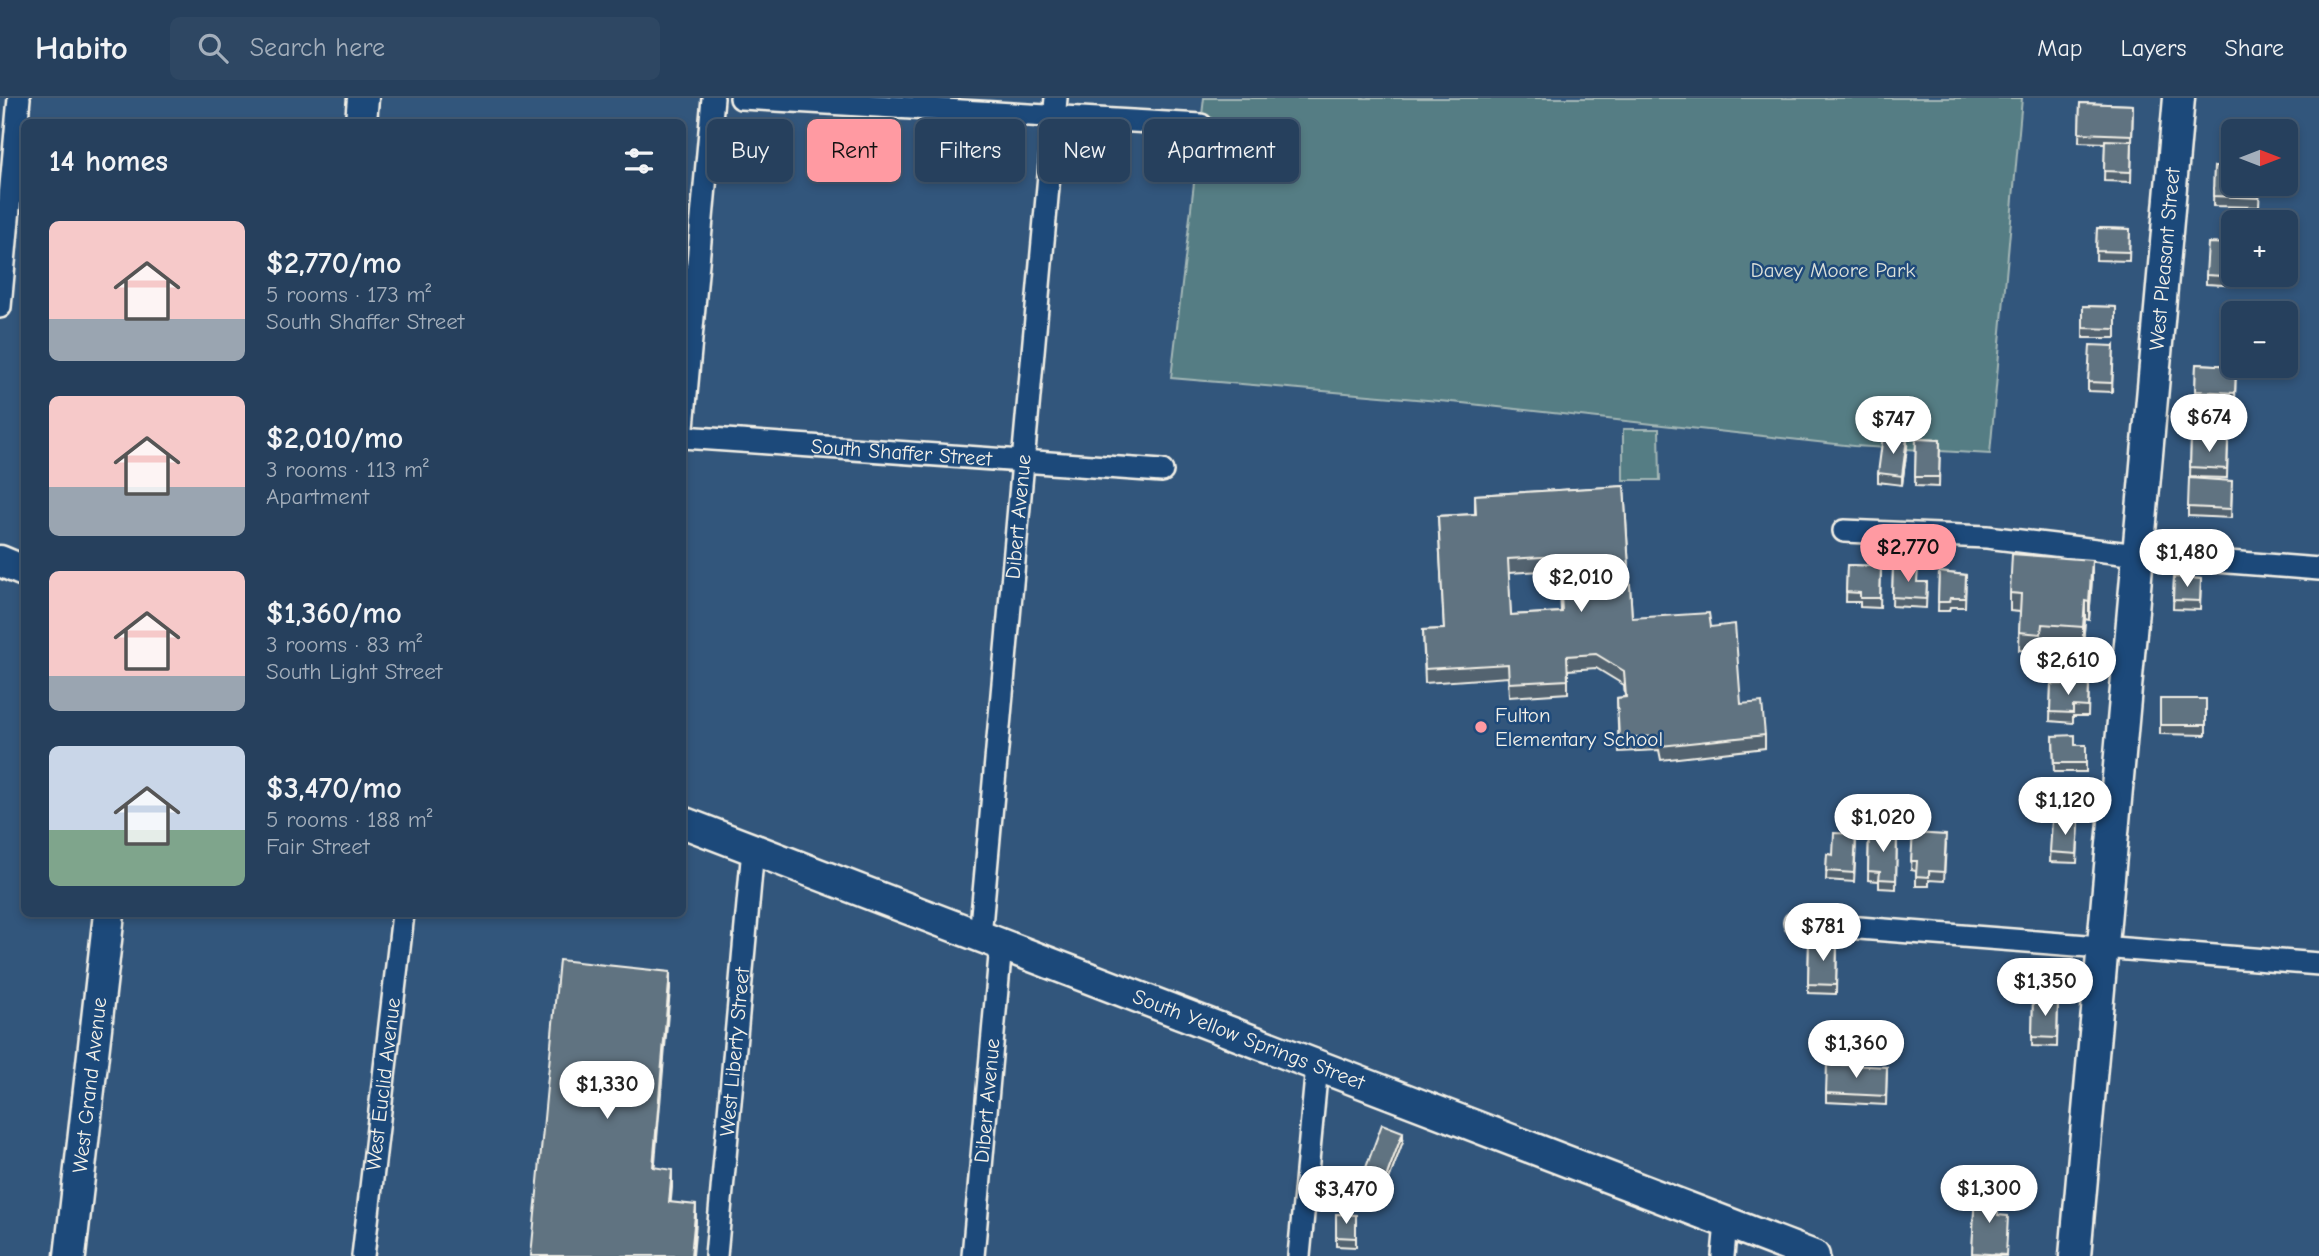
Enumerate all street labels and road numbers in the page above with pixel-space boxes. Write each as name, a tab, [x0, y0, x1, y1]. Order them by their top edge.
street label: West Pleasant Street	[2144, 165, 2185, 352]
street label: South Shaffer Street	[810, 434, 994, 471]
street label: Dibert Avenue	[1000, 453, 1036, 580]
street label: West Liberty Street	[715, 965, 754, 1137]
street label: South Yellow Springs Street	[1129, 984, 1369, 1095]
street label: West Grand Avenue	[68, 996, 111, 1174]
street label: West Euclid Avenue	[361, 996, 405, 1172]
street label: Dibert Avenue	[969, 1037, 1005, 1164]

